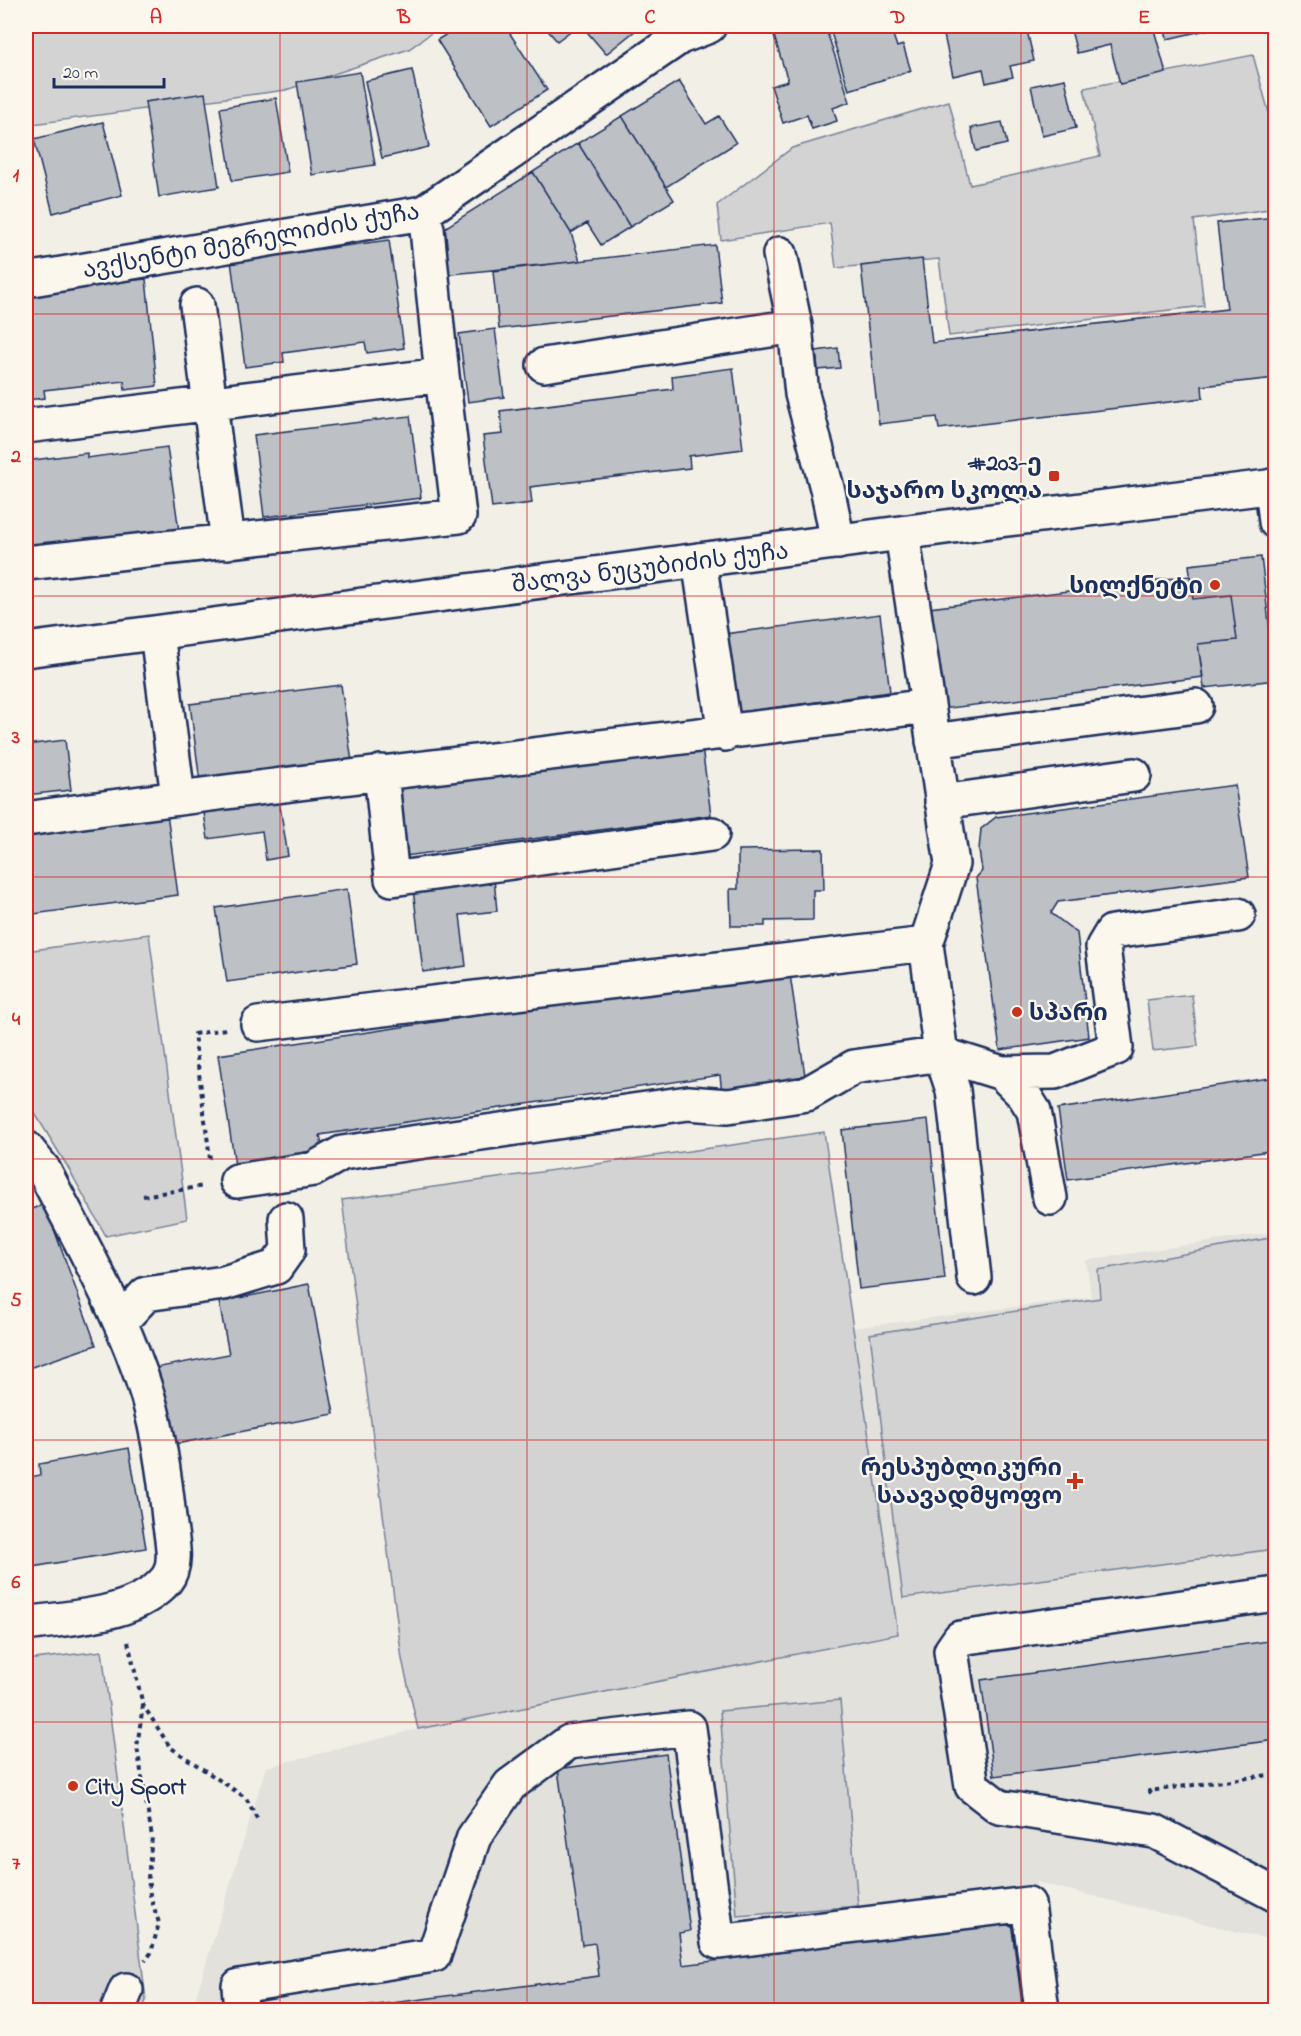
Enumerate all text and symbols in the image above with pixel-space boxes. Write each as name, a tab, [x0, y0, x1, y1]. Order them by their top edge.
text: A	[150, 4, 162, 33]
text: B	[396, 4, 411, 33]
text: C	[645, 4, 656, 33]
text: D	[890, 4, 905, 33]
text: E	[1138, 4, 1150, 33]
scale bar	[54, 51, 164, 89]
text: 20 m	[63, 61, 98, 87]
text: 1	[13, 162, 20, 191]
street label: ავქსენტი მეგრელიძის ქუჩა	[80, 196, 423, 289]
text: 2	[10, 443, 21, 472]
place label: #203-ე საჯარო სკოლა	[847, 447, 1042, 510]
marker: #203-ე საჯარო სკოლა	[1047, 469, 1061, 483]
street label: შალვა ნუცუბიძის ქუჩა	[510, 535, 791, 604]
place label: სილქნეტი	[1069, 570, 1203, 605]
marker: სილქნეტი	[1208, 578, 1222, 592]
text: 3	[11, 724, 20, 753]
place label: სპარი	[1029, 997, 1108, 1032]
marker: სპარი	[1010, 1005, 1024, 1019]
text: 4	[12, 1006, 21, 1035]
text: 5	[10, 1287, 22, 1316]
place label: რესპუბლიკური საავადმყოფო	[861, 1452, 1062, 1515]
marker: რესპუბლიკური საავადმყოფო	[1066, 1472, 1084, 1490]
text: 6	[12, 1569, 21, 1598]
place label: City Sport	[85, 1771, 187, 1807]
marker: City Sport	[66, 1779, 80, 1793]
text: 7	[12, 1850, 21, 1879]

